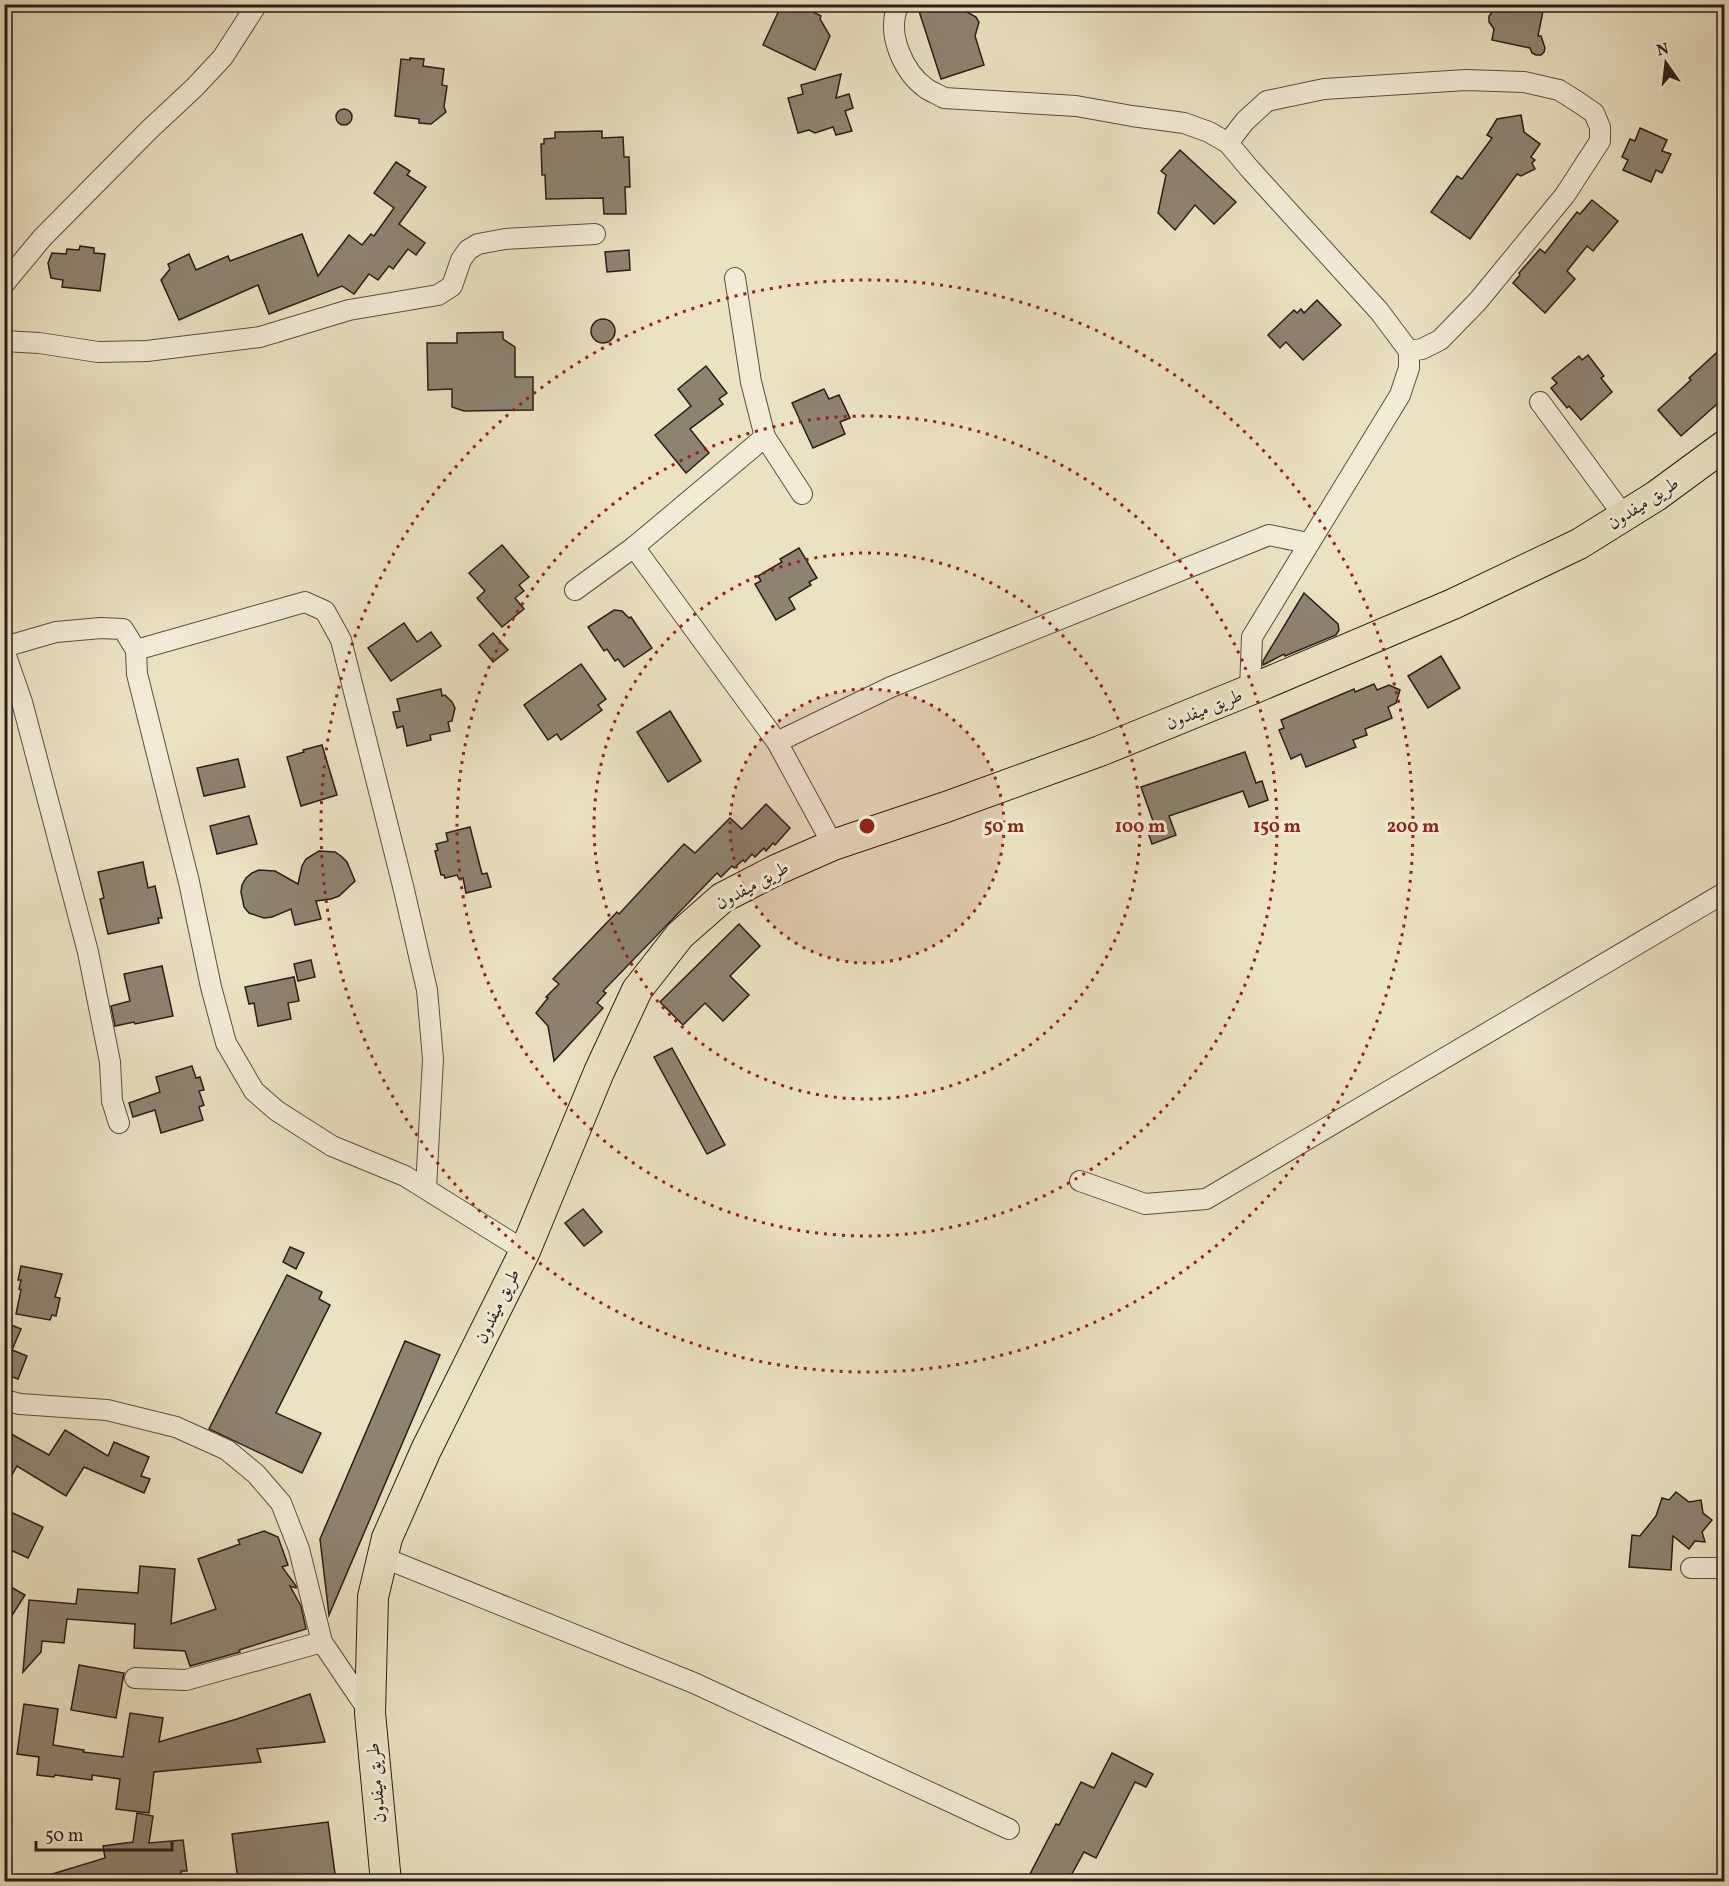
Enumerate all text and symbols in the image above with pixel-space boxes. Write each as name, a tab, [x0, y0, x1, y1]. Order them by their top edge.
north arrow	[1636, 33, 1696, 93]
text: N	[1655, 38, 1672, 62]
street label: طريق ميفدون	[1603, 472, 1684, 537]
street label: طريق ميفدون	[1162, 684, 1247, 737]
text: 50 m	[984, 815, 1024, 840]
text: 100 m	[1115, 815, 1165, 840]
text: 150 m	[1253, 815, 1301, 840]
text: 200 m	[1387, 815, 1439, 840]
centre of rings	[857, 816, 877, 836]
street label: طريق ميفدون	[711, 856, 794, 917]
street label: طريق ميفدون	[469, 1265, 527, 1348]
street label: طريق ميفدون	[362, 1742, 393, 1824]
scale bar	[36, 1814, 172, 1852]
text: 50 m	[45, 1824, 84, 1849]

